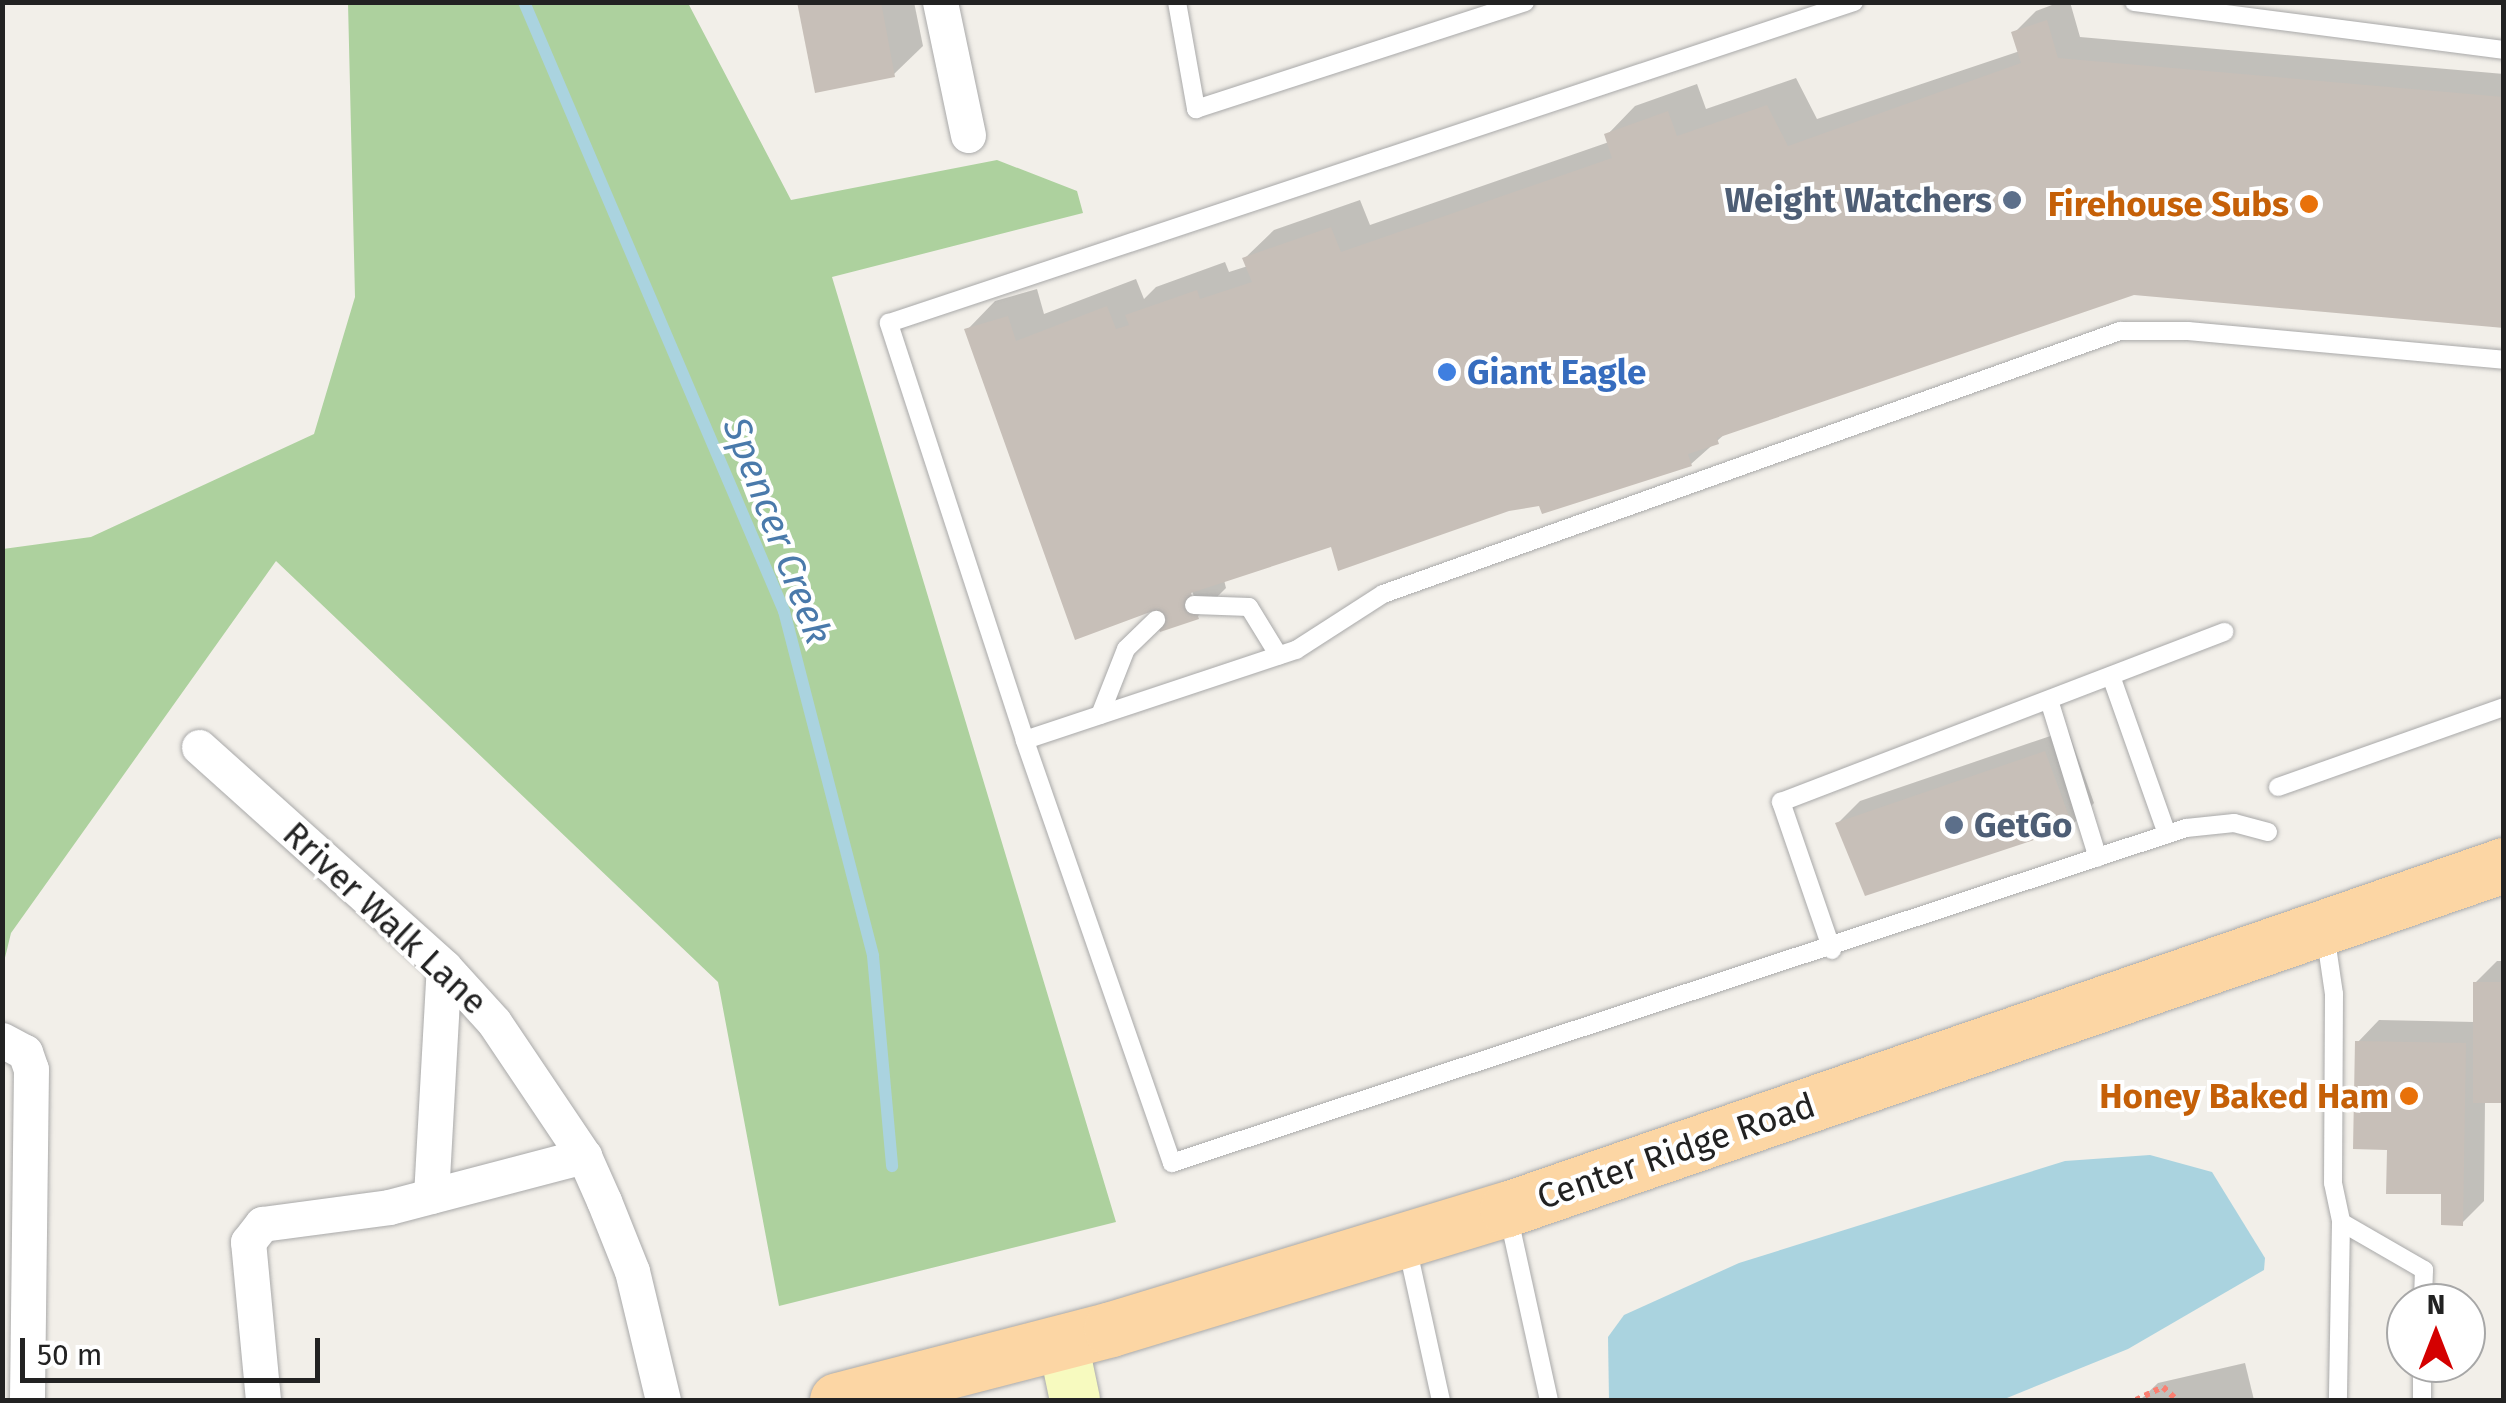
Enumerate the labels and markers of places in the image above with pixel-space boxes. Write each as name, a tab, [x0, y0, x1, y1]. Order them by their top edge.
place label: Weight Watchers	[1725, 179, 1992, 221]
place label: Firehouse Subs	[2048, 183, 2289, 225]
marker: Weight Watchers	[2001, 189, 2023, 211]
marker: Firehouse Subs	[2298, 193, 2320, 215]
place label: Giant Eagle	[1467, 351, 1646, 393]
marker: Giant Eagle	[1436, 361, 1458, 383]
place label: GetGo	[1974, 804, 2072, 846]
marker: GetGo	[1943, 814, 1965, 836]
place label: Honey Baked Ham	[2099, 1075, 2389, 1117]
marker: Honey Baked Ham	[2398, 1085, 2420, 1107]

